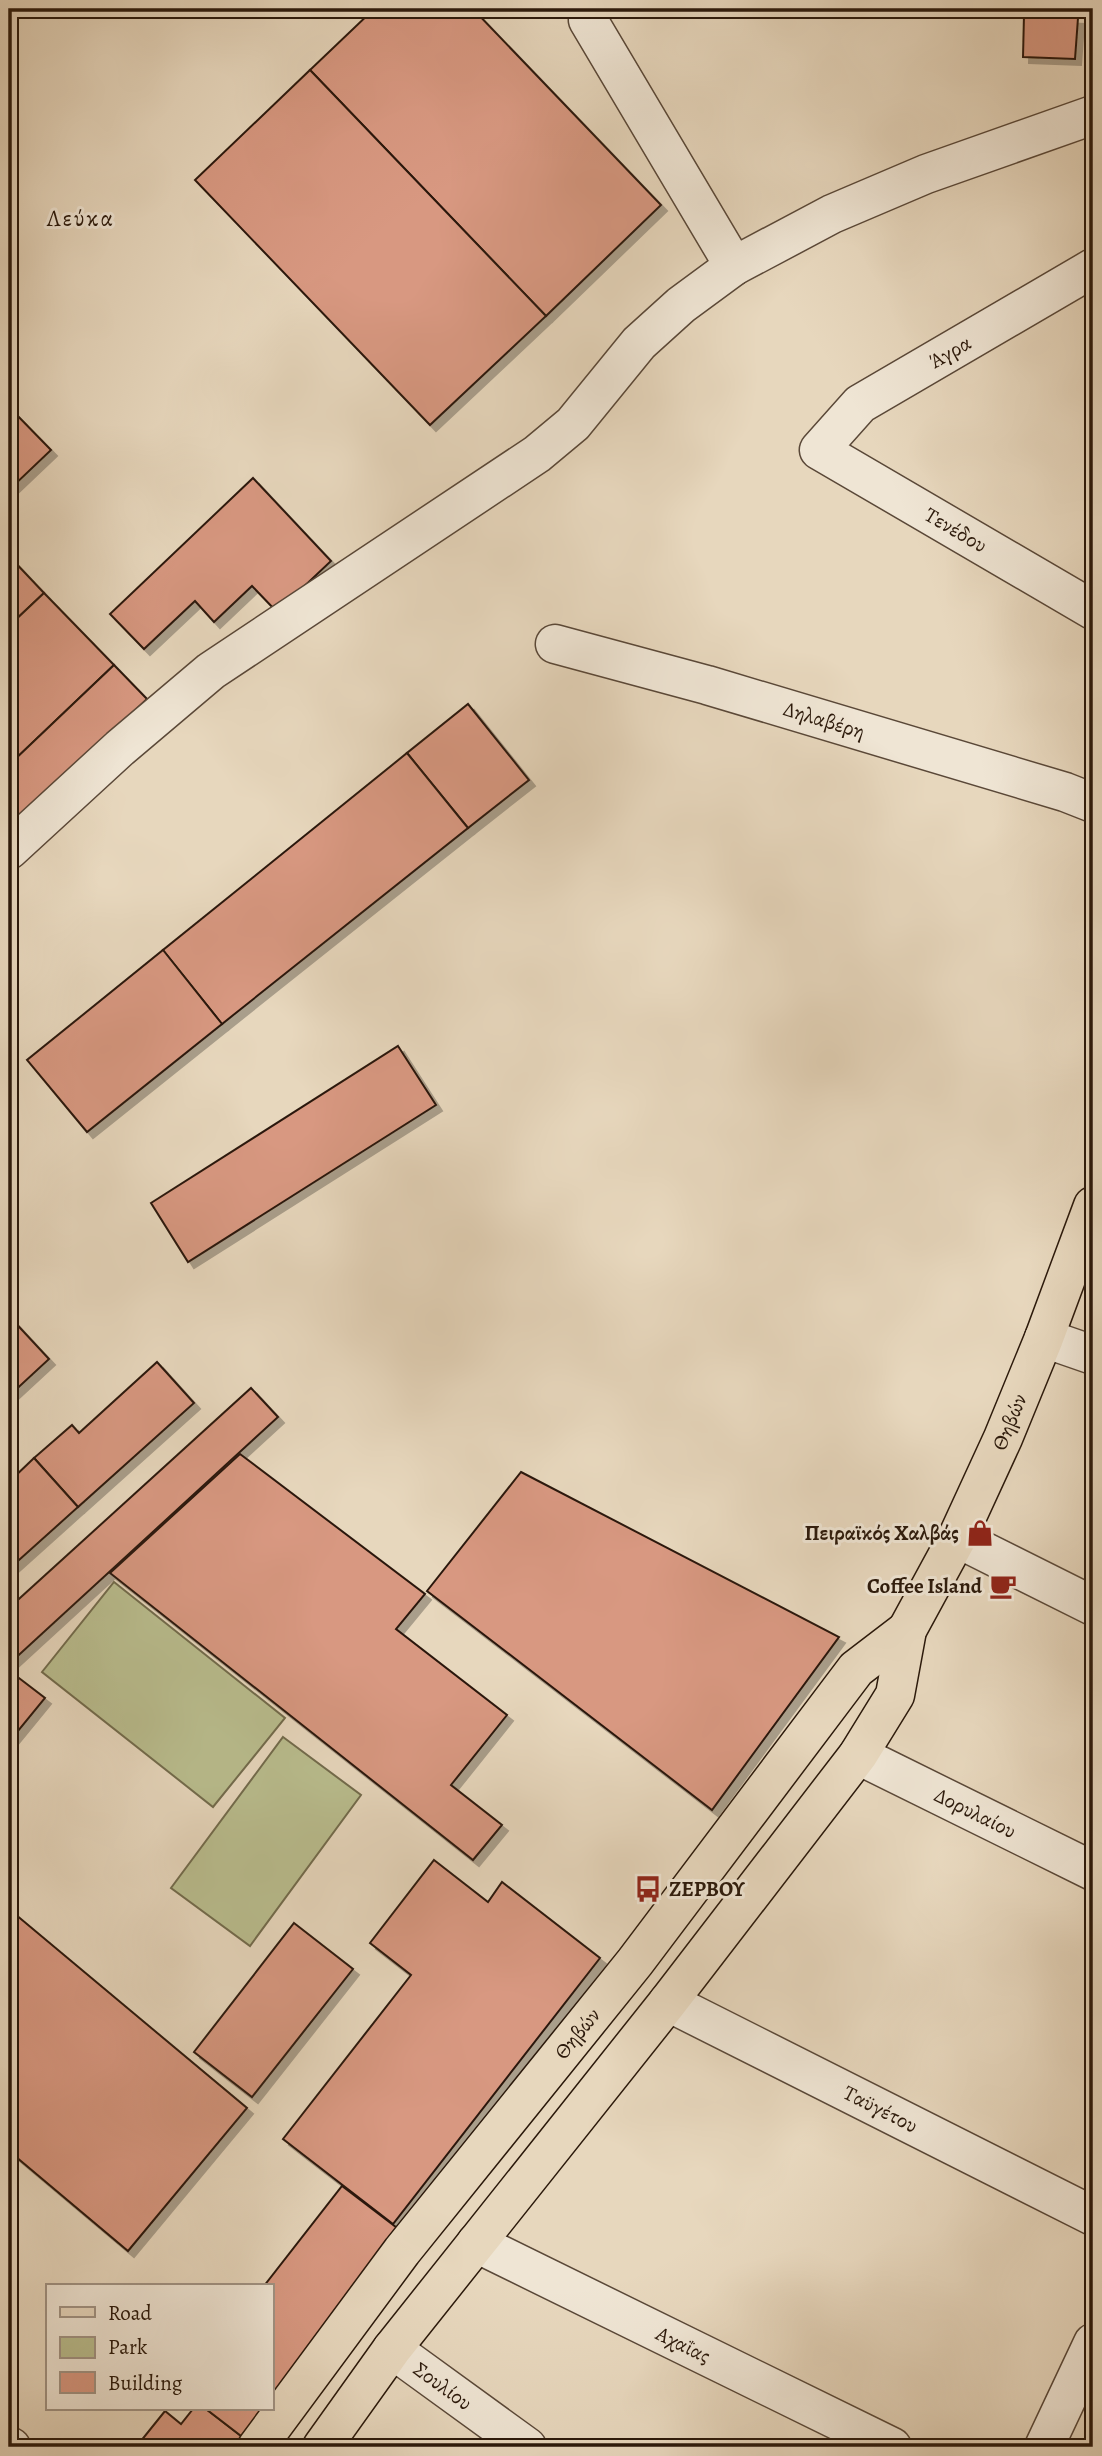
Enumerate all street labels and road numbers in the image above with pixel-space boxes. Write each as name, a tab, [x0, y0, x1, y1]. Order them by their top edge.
street label: Άγρα	[924, 329, 976, 375]
street label: Τενέδου	[919, 501, 992, 559]
street label: Δηλαβέρη	[780, 695, 869, 745]
street label: Θηβών	[985, 1389, 1034, 1455]
street label: Δορυλαίου	[930, 1781, 1021, 1845]
street label: Θηβών	[548, 2002, 607, 2065]
street label: Ταϋγέτου	[839, 2079, 923, 2140]
street label: Αχαΐας	[651, 2319, 715, 2370]
street label: Σουλίου	[408, 2355, 478, 2417]

